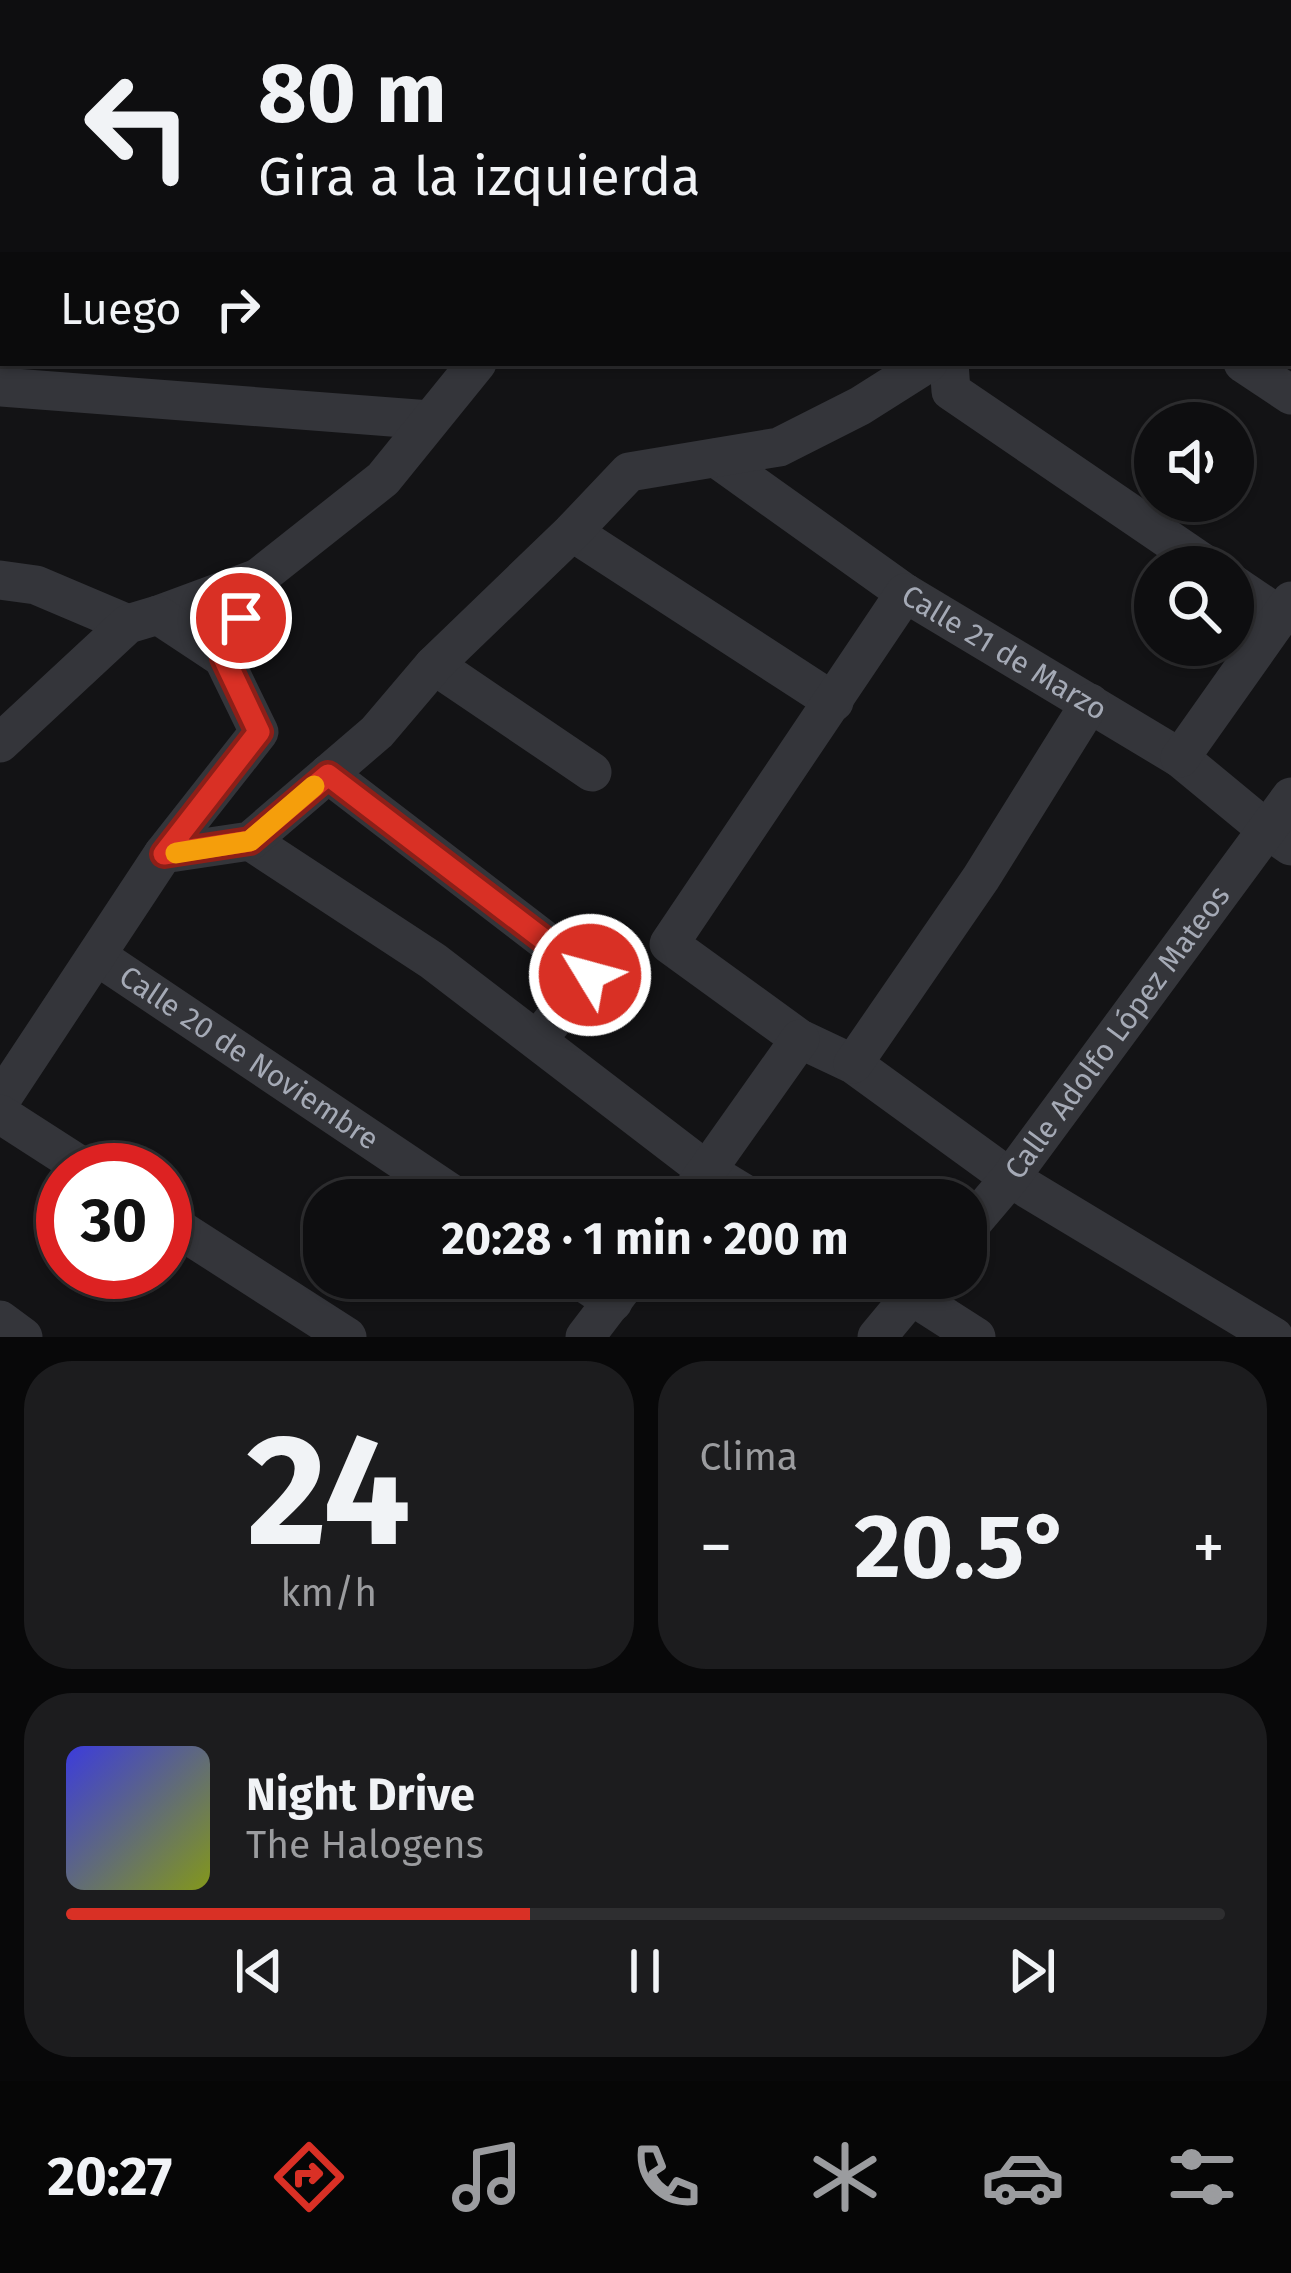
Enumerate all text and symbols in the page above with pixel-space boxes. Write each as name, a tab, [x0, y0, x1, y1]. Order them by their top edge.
text: 80 m	[258, 43, 447, 144]
icon: left	[60, 48, 216, 204]
text: Gira a la izquierda	[258, 145, 701, 209]
icon: right	[205, 276, 271, 342]
text: Luego	[60, 282, 181, 336]
map controls	[1134, 402, 1254, 666]
button: sound	[1134, 402, 1254, 522]
button: search	[1134, 546, 1254, 666]
pin	[190, 567, 292, 669]
street label: Calle 21 de Marzo	[895, 577, 1113, 728]
icon: arrive	[208, 585, 274, 651]
street label: Calle Adolfo López Mateos	[997, 879, 1237, 1186]
position arrow	[527, 912, 653, 1038]
street label: Calle 20 de Noviembre	[113, 958, 385, 1158]
speed limit sign: 30	[36, 1143, 192, 1299]
text: 20:28 · 1 min · 200 m	[442, 1212, 848, 1266]
text: 24	[247, 1398, 411, 1585]
text: Clima	[700, 1434, 798, 1480]
text: 20.5°	[854, 1493, 1070, 1601]
text: −	[700, 1508, 733, 1587]
text: +	[1192, 1508, 1225, 1587]
text: km/h	[280, 1570, 377, 1616]
text: Night Drive	[246, 1768, 475, 1822]
text: The Halogens	[246, 1822, 484, 1868]
icon: previous	[226, 1938, 292, 2004]
icon: pause	[612, 1938, 678, 2004]
icon: next	[999, 1938, 1065, 2004]
icon: directions	[267, 2135, 351, 2219]
icon: music	[445, 2135, 529, 2219]
icon: phone	[624, 2135, 708, 2219]
icon: climate	[803, 2135, 887, 2219]
icon: car	[981, 2135, 1065, 2219]
icon: filters	[1160, 2135, 1244, 2219]
text: 20:27	[47, 2145, 172, 2209]

